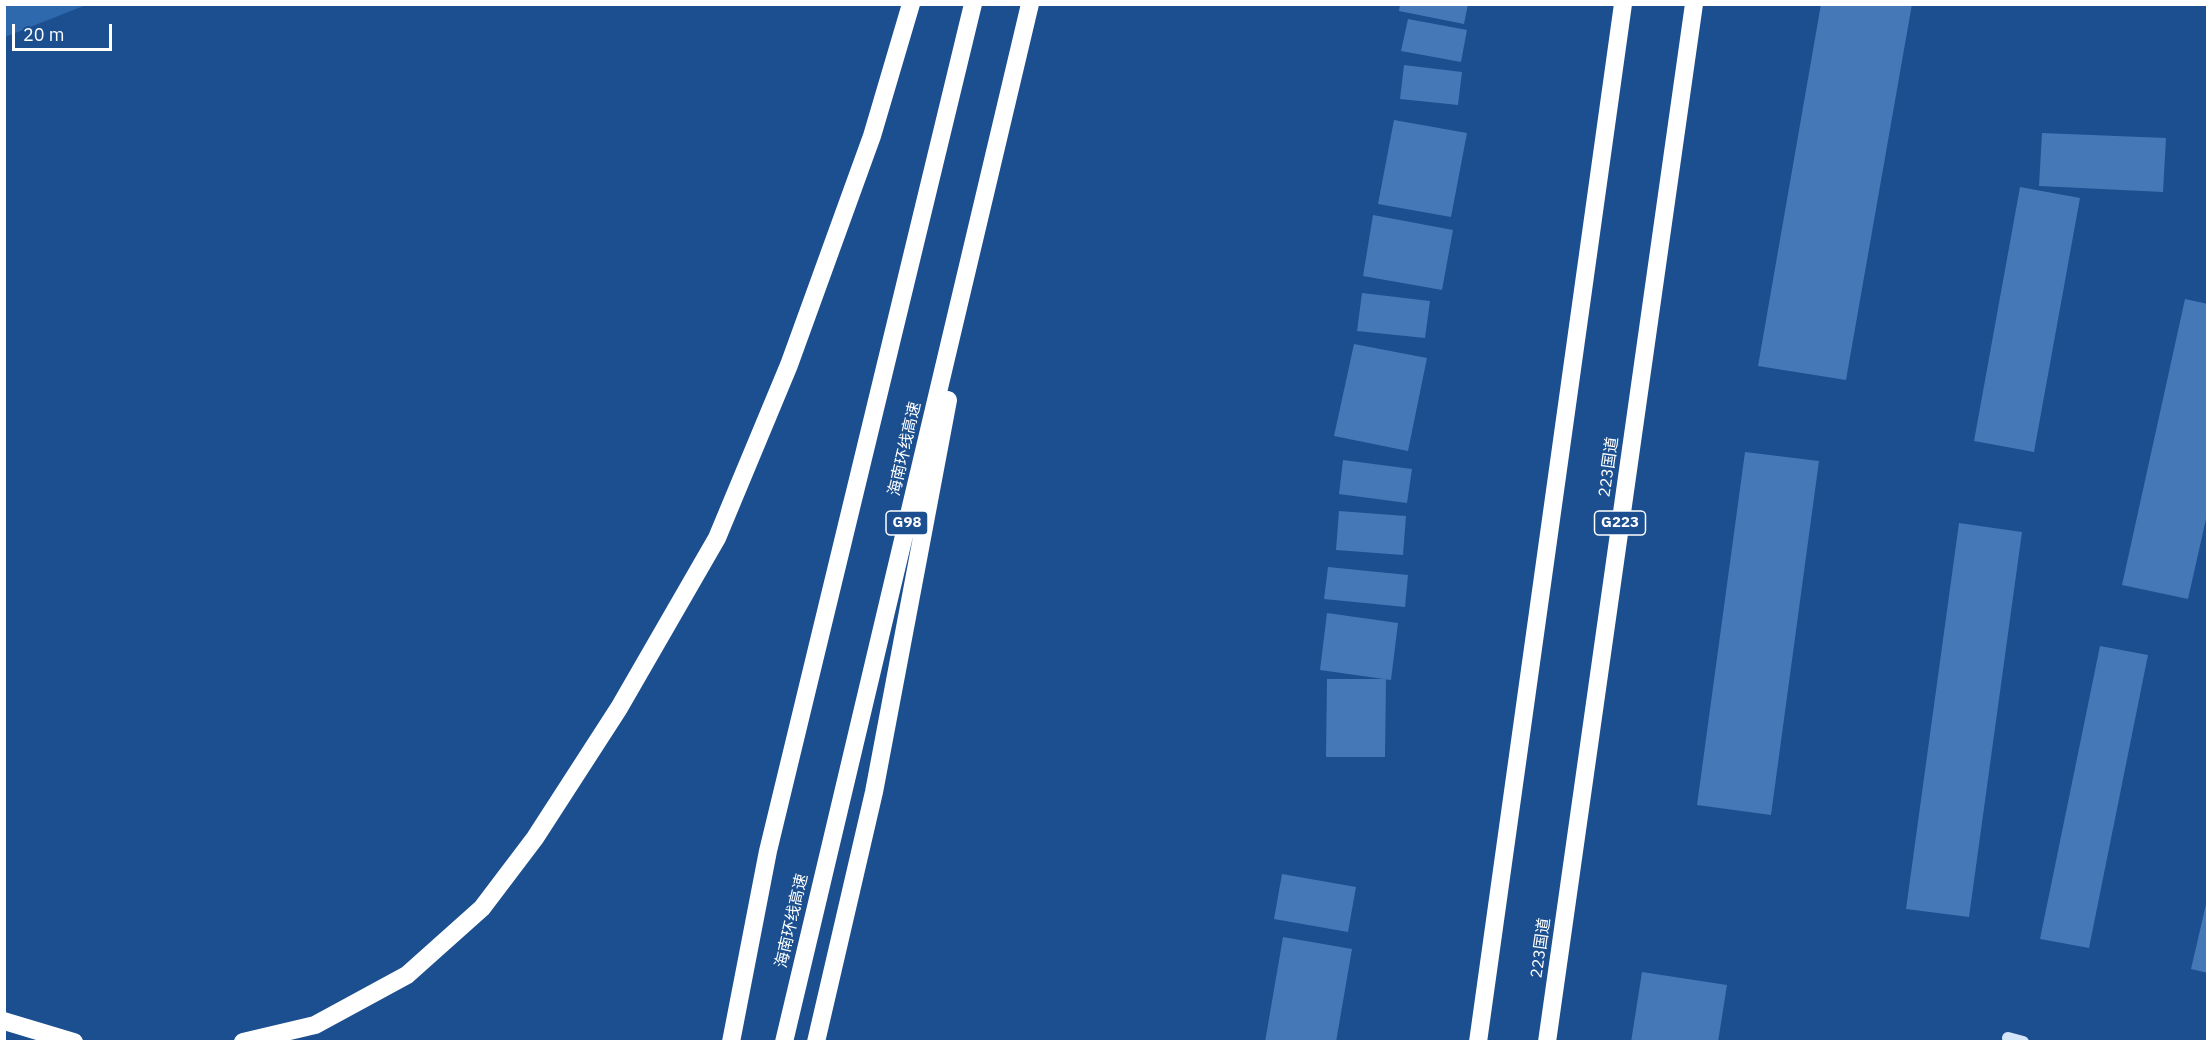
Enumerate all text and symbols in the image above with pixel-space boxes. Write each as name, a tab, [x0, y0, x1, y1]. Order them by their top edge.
scale bar	[15, 12, 116, 50]
text: 20 m	[23, 23, 65, 46]
street label: 海南环线高速	[885, 400, 925, 498]
street label: 223国道	[1595, 436, 1623, 498]
road number: G98	[886, 511, 928, 535]
road number: G223	[1594, 511, 1646, 535]
street label: 海南环线高速	[772, 872, 812, 970]
street label: 223国道	[1527, 917, 1555, 979]

